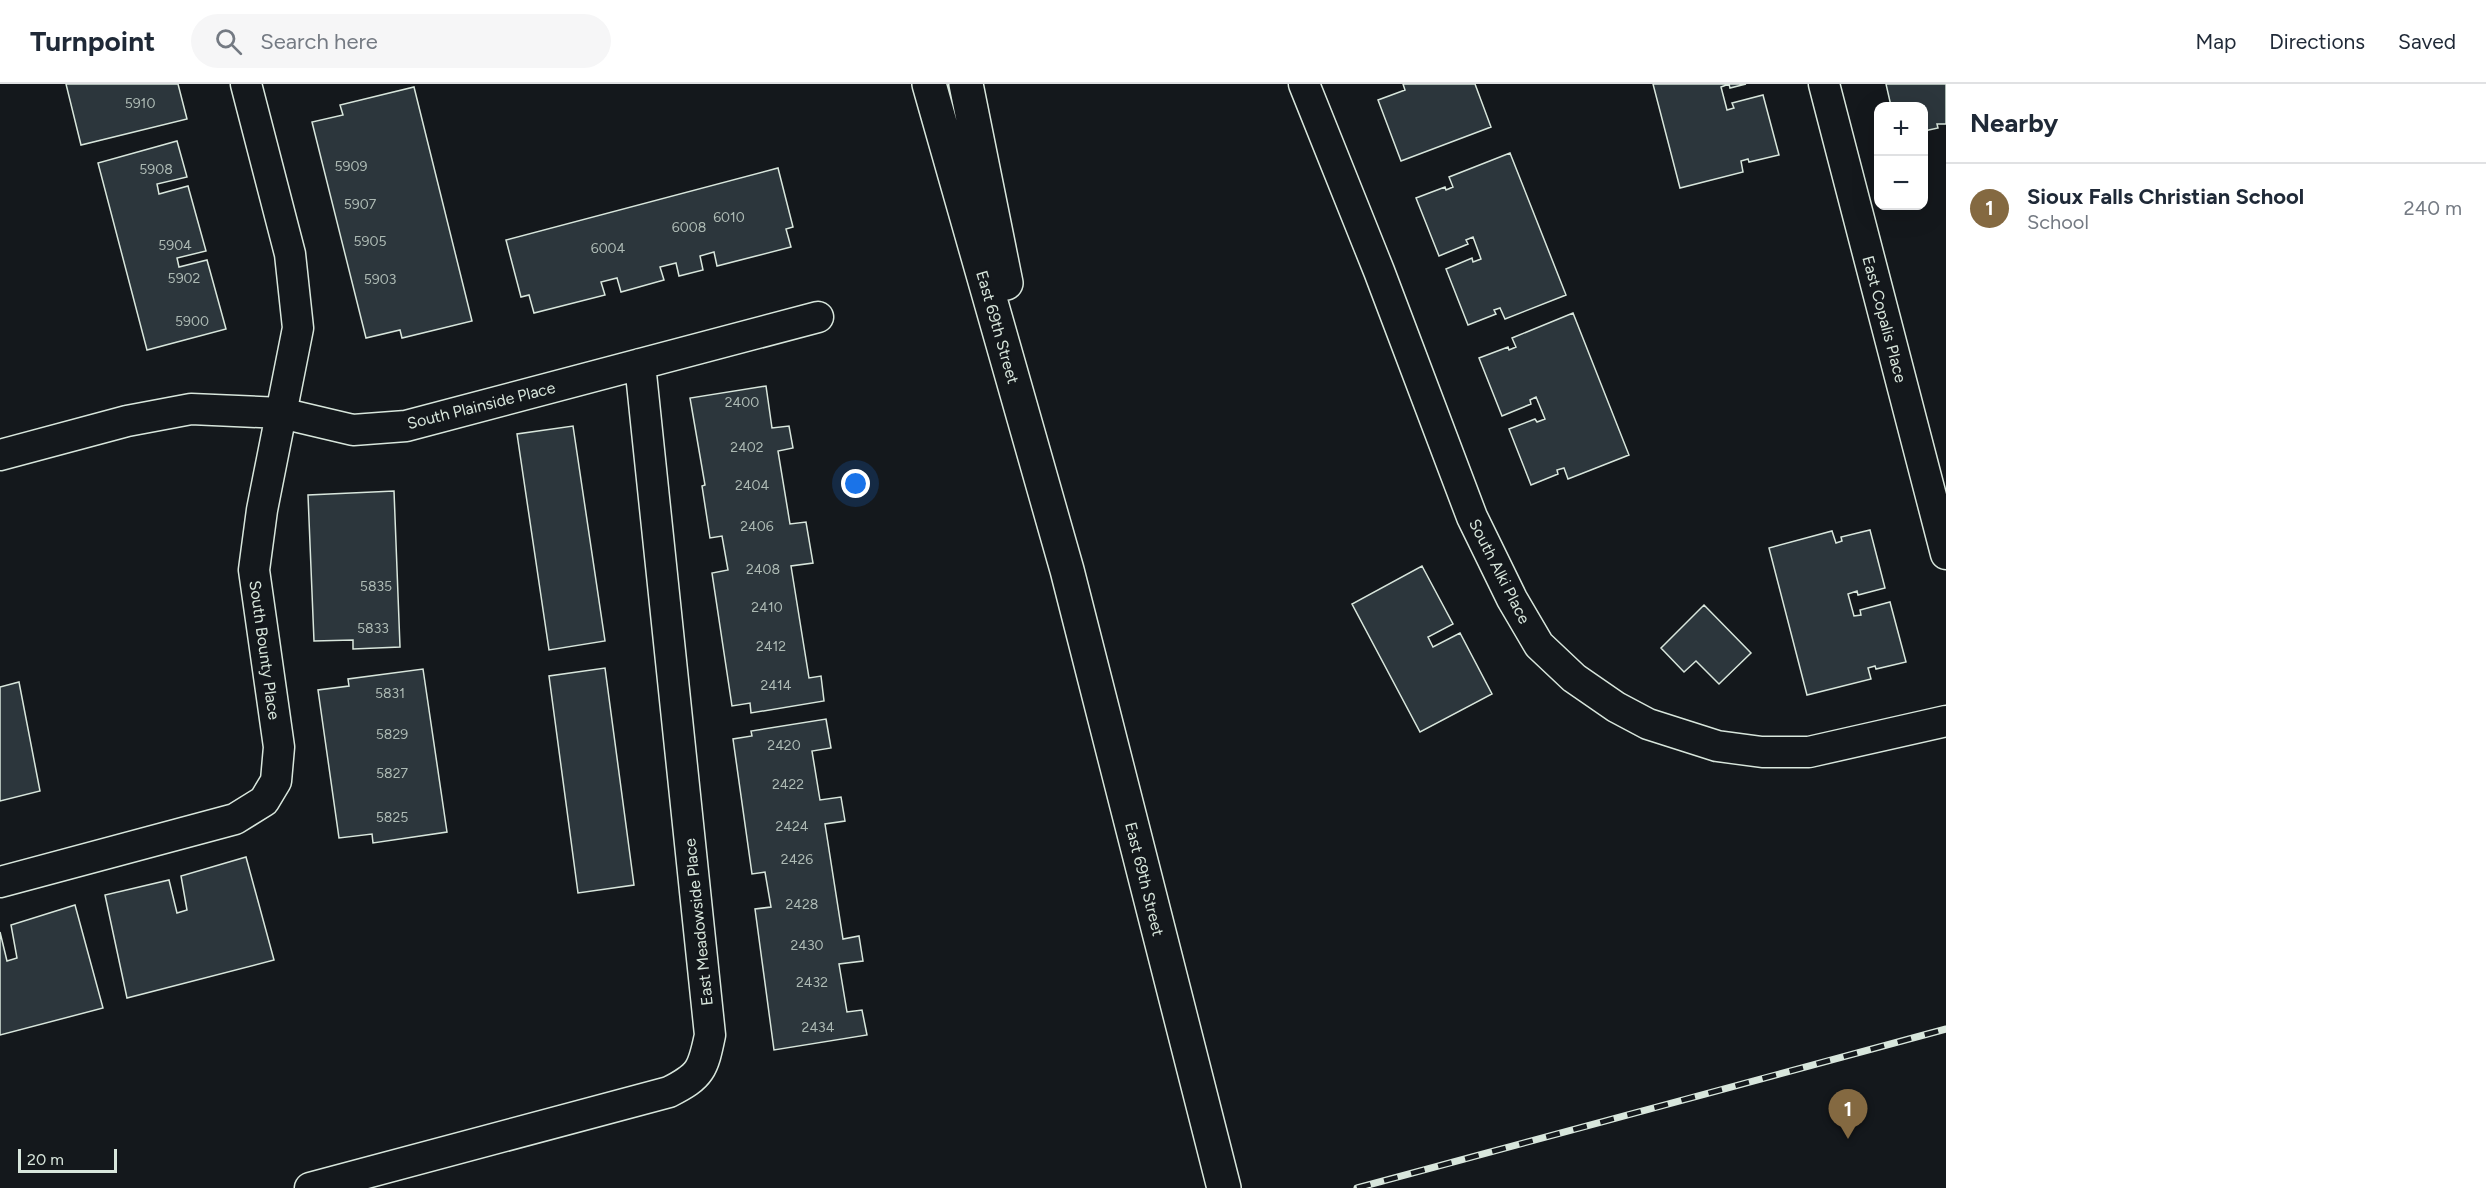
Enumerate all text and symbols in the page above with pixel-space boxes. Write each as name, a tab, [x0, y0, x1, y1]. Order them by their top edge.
search box	[191, 14, 611, 68]
text: Turnpoint	[30, 24, 155, 58]
icon: search	[212, 25, 245, 58]
text: Search here	[260, 28, 378, 55]
text: Map	[2195, 29, 2236, 54]
text: Directions	[2269, 29, 2365, 54]
text: Saved	[2398, 29, 2456, 54]
house number: 5910	[125, 95, 155, 112]
map controls	[1874, 102, 1928, 210]
button: +	[1874, 102, 1928, 156]
text: Nearby	[1970, 107, 2058, 139]
button: −	[1874, 156, 1928, 210]
house number: 5909	[335, 158, 368, 175]
house number: 5908	[139, 161, 173, 178]
text: Sioux Falls Christian School	[2027, 183, 2304, 210]
house number: 5907	[344, 196, 377, 213]
text: 1	[1985, 196, 1994, 220]
text: 240 m	[2404, 196, 2462, 220]
house number: 6010	[713, 209, 745, 226]
text: School	[2027, 210, 2089, 234]
house number: 6008	[672, 219, 706, 236]
house number: 5905	[354, 233, 387, 250]
house number: 5904	[158, 237, 192, 254]
house number: 6004	[591, 240, 626, 257]
street label: East Copalis Place	[1858, 254, 1911, 385]
street label: East 69th Street	[972, 268, 1023, 386]
house number: 5902	[168, 270, 200, 287]
house number: 5903	[364, 271, 396, 288]
house number: 5900	[175, 313, 209, 330]
street label: South Plainside Place	[405, 378, 557, 433]
house number: 2400	[725, 394, 759, 411]
house number: 2402	[730, 439, 764, 456]
your location	[841, 469, 870, 498]
house number: 2404	[735, 477, 769, 494]
street label: South Alki Place	[1465, 516, 1534, 627]
house number: 2406	[740, 518, 774, 535]
house number: 2408	[746, 561, 780, 578]
house number: 5835	[360, 578, 392, 595]
street label: South Bounty Place	[245, 579, 284, 721]
house number: 2410	[751, 599, 783, 616]
house number: 5833	[357, 620, 389, 637]
house number: 2412	[756, 638, 786, 655]
house number: 2414	[761, 677, 792, 694]
house number: 5831	[375, 685, 405, 702]
house number: 5829	[376, 726, 408, 743]
house number: 2420	[767, 737, 801, 754]
house number: 5827	[376, 765, 408, 782]
house number: 2422	[772, 776, 804, 793]
house number: 5825	[376, 809, 408, 826]
house number: 2424	[775, 818, 809, 835]
street label: East 69th Street	[1121, 820, 1168, 938]
street label: East Meadowside Place	[680, 837, 717, 1007]
house number: 2426	[781, 851, 813, 868]
house number: 2428	[786, 896, 818, 913]
house number: 2430	[790, 937, 824, 954]
house number: 2432	[796, 974, 828, 991]
house number: 2434	[802, 1019, 835, 1036]
pin: 1	[1828, 1090, 1868, 1139]
scale bar	[18, 1146, 117, 1174]
text: 20 m	[27, 1150, 64, 1169]

